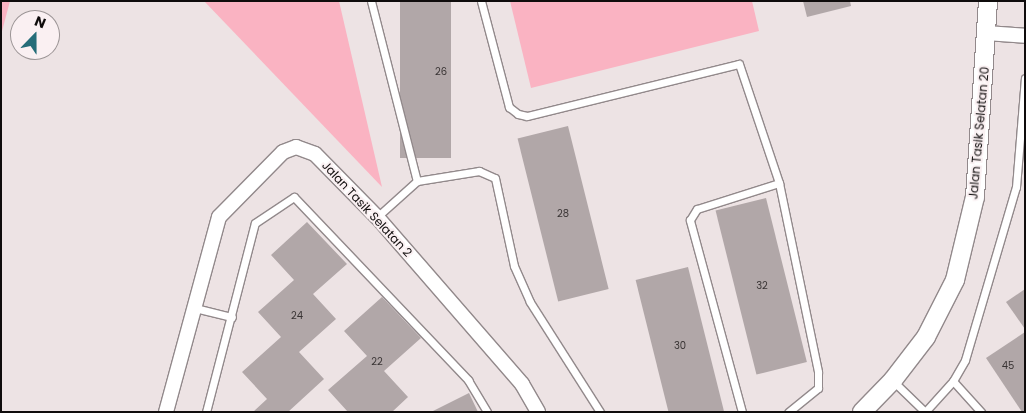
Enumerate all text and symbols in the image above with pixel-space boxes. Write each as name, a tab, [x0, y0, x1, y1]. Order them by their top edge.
north arrow	[10, 10, 60, 60]
text: N	[32, 11, 49, 33]
house number: 26	[435, 66, 447, 78]
street label: Jalan Tasik Selatan 20	[966, 66, 992, 200]
street label: Jalan Tasik Selatan 2	[319, 158, 415, 260]
house number: 28	[557, 208, 569, 220]
house number: 32	[756, 280, 768, 292]
house number: 24	[291, 310, 303, 322]
house number: 30	[674, 340, 686, 352]
house number: 22	[371, 356, 383, 368]
house number: 45	[1002, 360, 1014, 372]

